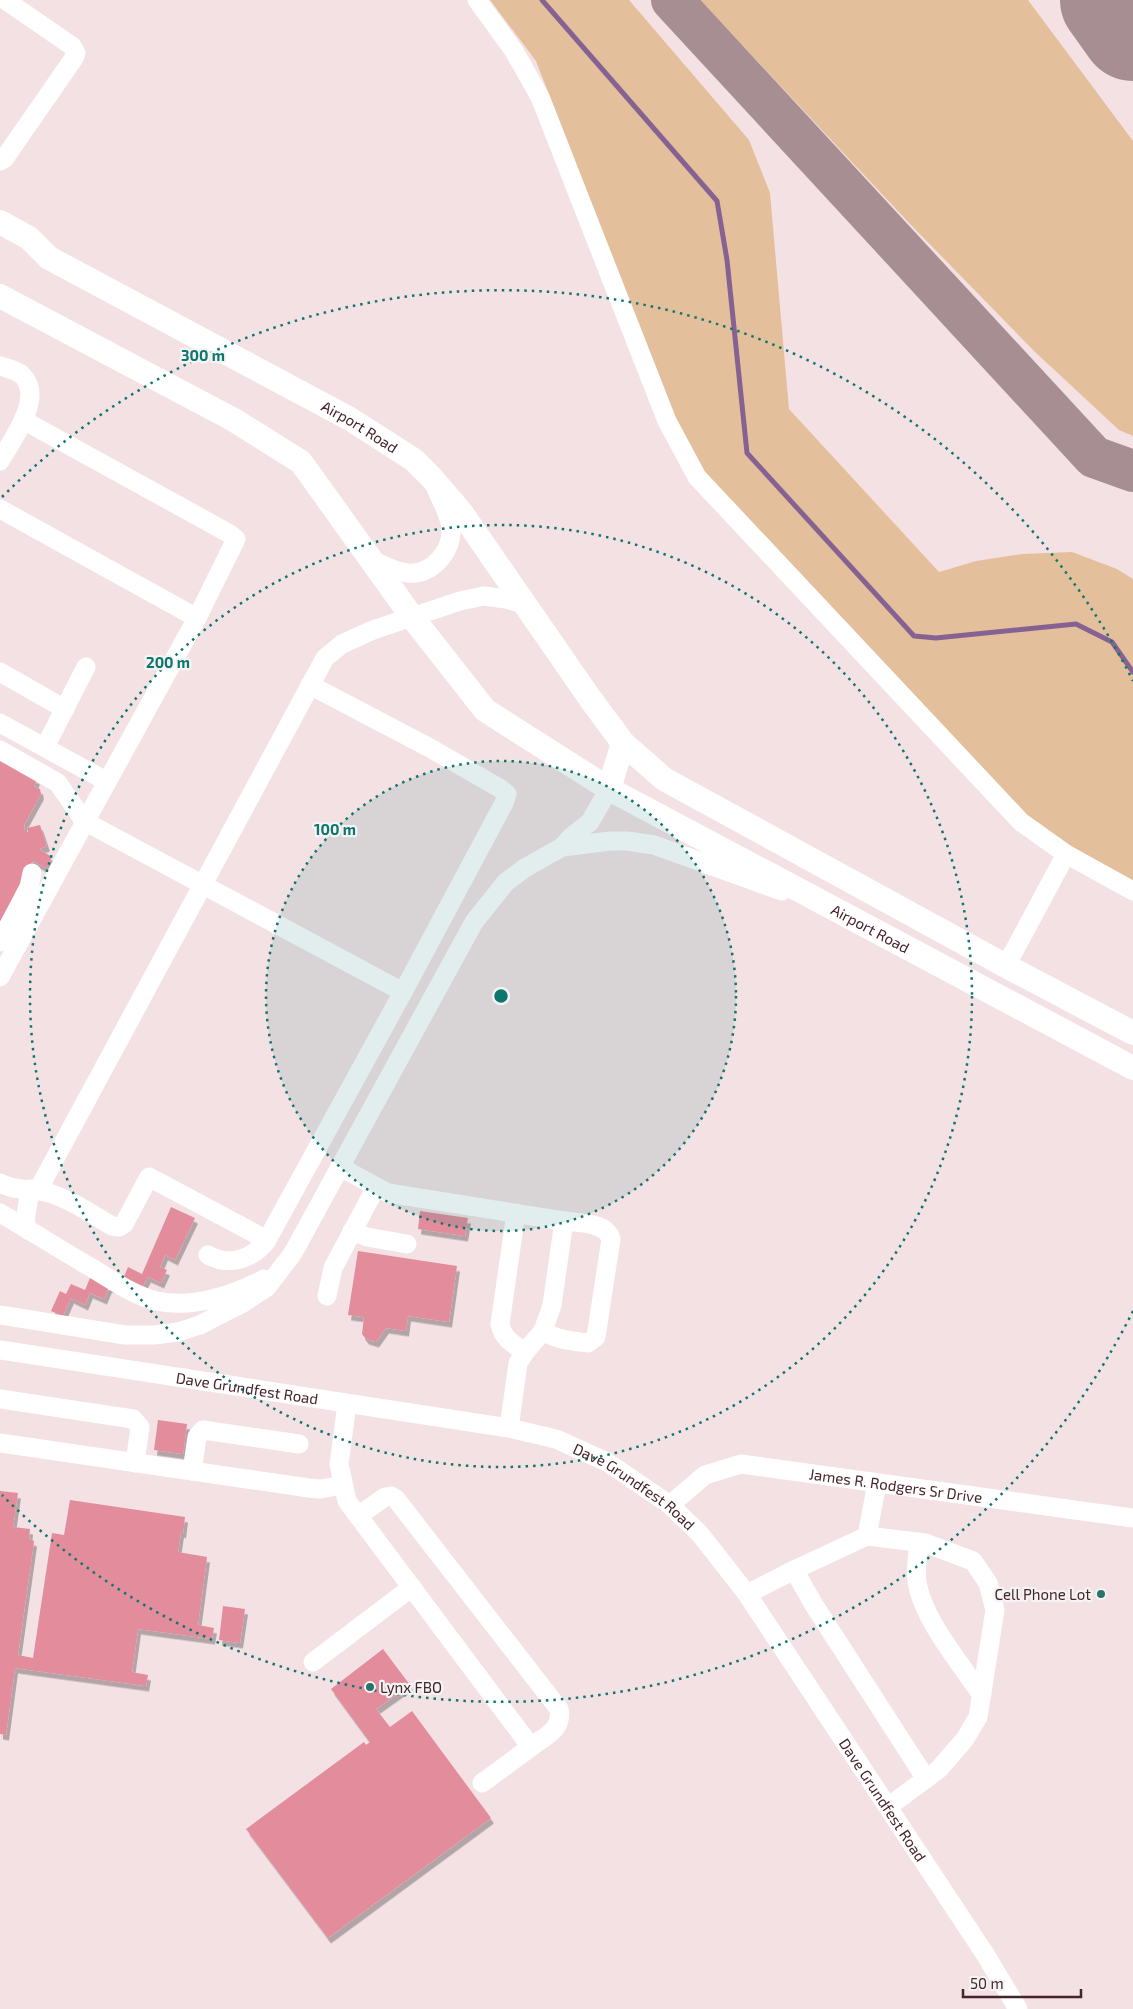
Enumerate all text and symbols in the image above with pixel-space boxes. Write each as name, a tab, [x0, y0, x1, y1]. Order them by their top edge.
text: 300 m	[181, 346, 225, 364]
street label: Airport Road	[319, 397, 401, 456]
text: 200 m	[146, 653, 190, 671]
text: 100 m	[314, 820, 356, 838]
street label: Airport Road	[828, 900, 913, 956]
centre of rings	[492, 987, 510, 1005]
street label: Dave Grundfest Road	[175, 1368, 320, 1408]
street label: Dave Grundfest Road	[570, 1439, 699, 1533]
street label: James R. Rodgers Sr Drive	[808, 1465, 983, 1506]
place label: Cell Phone Lot	[994, 1585, 1091, 1603]
marker: Cell Phone Lot	[1095, 1588, 1107, 1600]
place label: Lynx FBO	[380, 1678, 442, 1696]
marker: Lynx FBO	[364, 1681, 376, 1693]
street label: Dave Grundfest Road	[836, 1735, 930, 1865]
scale bar	[963, 1966, 1080, 1998]
text: 50 m	[970, 1974, 1004, 1992]

